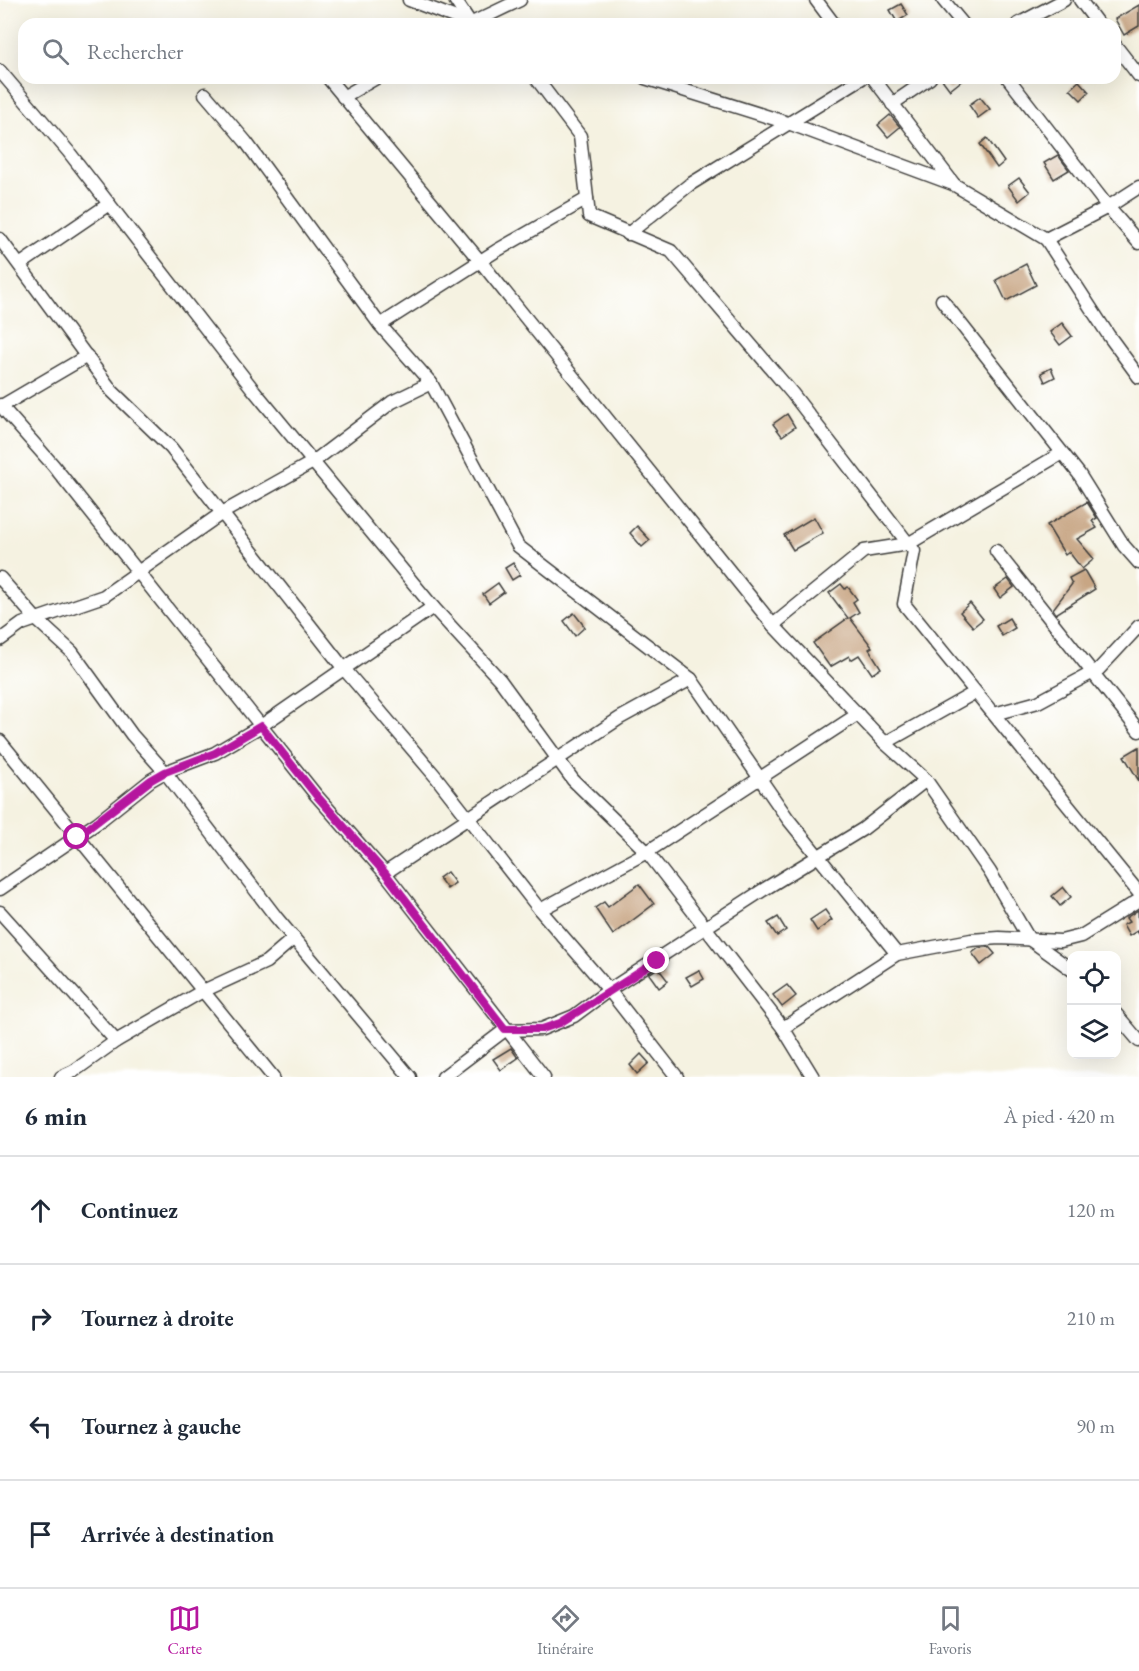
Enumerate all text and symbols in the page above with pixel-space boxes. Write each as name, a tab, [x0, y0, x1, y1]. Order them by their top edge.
search box	[18, 18, 1121, 84]
icon: search	[39, 35, 72, 68]
text: Rechercher	[87, 37, 183, 66]
route start	[63, 823, 89, 849]
route end	[643, 947, 669, 973]
map controls	[1067, 951, 1121, 1059]
button: locate	[1067, 951, 1121, 1005]
button: layers	[1067, 1005, 1121, 1059]
text: 6 min	[24, 1099, 87, 1133]
text: À pied · 420 m	[1004, 1103, 1115, 1129]
icon: ahead	[24, 1194, 57, 1227]
text: Continuez	[81, 1196, 178, 1225]
text: 120 m	[1067, 1197, 1115, 1223]
icon: right	[24, 1302, 57, 1335]
text: Tournez à droite	[81, 1304, 234, 1333]
text: 210 m	[1067, 1305, 1115, 1331]
icon: left	[24, 1410, 57, 1443]
text: Tournez à gauche	[81, 1412, 241, 1441]
text: 90 m	[1076, 1413, 1115, 1439]
icon: arrive	[24, 1518, 57, 1551]
text: Arrivée à destination	[81, 1520, 274, 1549]
tab: Carte	[168, 1602, 202, 1659]
tab: Itinéraire	[537, 1602, 593, 1659]
tab: Favoris	[929, 1602, 971, 1659]

